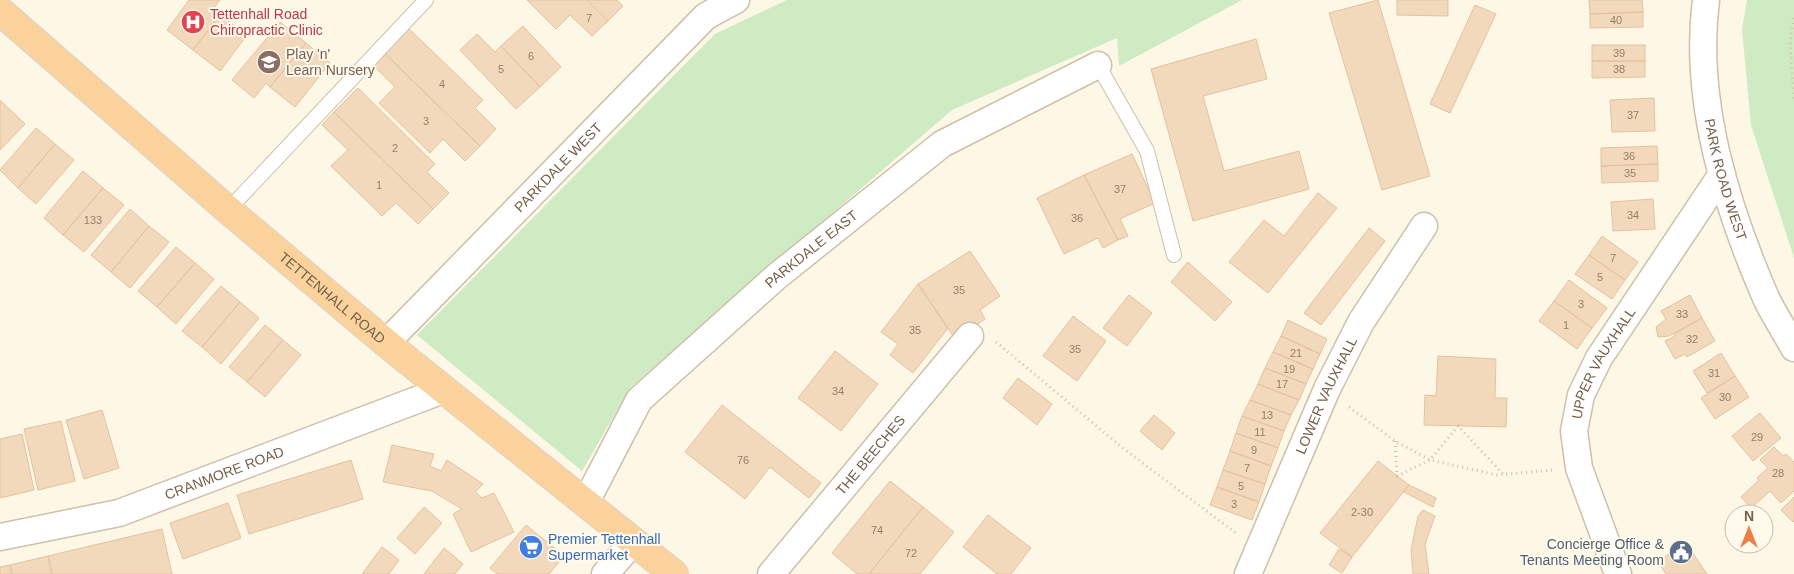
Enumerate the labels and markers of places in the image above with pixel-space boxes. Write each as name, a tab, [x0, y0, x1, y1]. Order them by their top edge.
place label: Tettenhall Road Chiropractic Clinic	[210, 6, 323, 38]
hospital icon: Tettenhall Road Chiropractic Clinic	[180, 9, 206, 35]
place label: Play 'n' Learn Nursery	[286, 46, 375, 78]
school or university icon: Play 'n' Learn Nursery	[256, 49, 282, 75]
place label: Premier Tettenhall Supermarket	[548, 531, 661, 563]
supermarket icon: Premier Tettenhall Supermarket	[518, 534, 544, 560]
place label: Concierge Office & Tenants Meeting Room	[1520, 536, 1665, 568]
public building icon: Concierge Office & Tenants Meeting Room	[1668, 539, 1694, 565]

